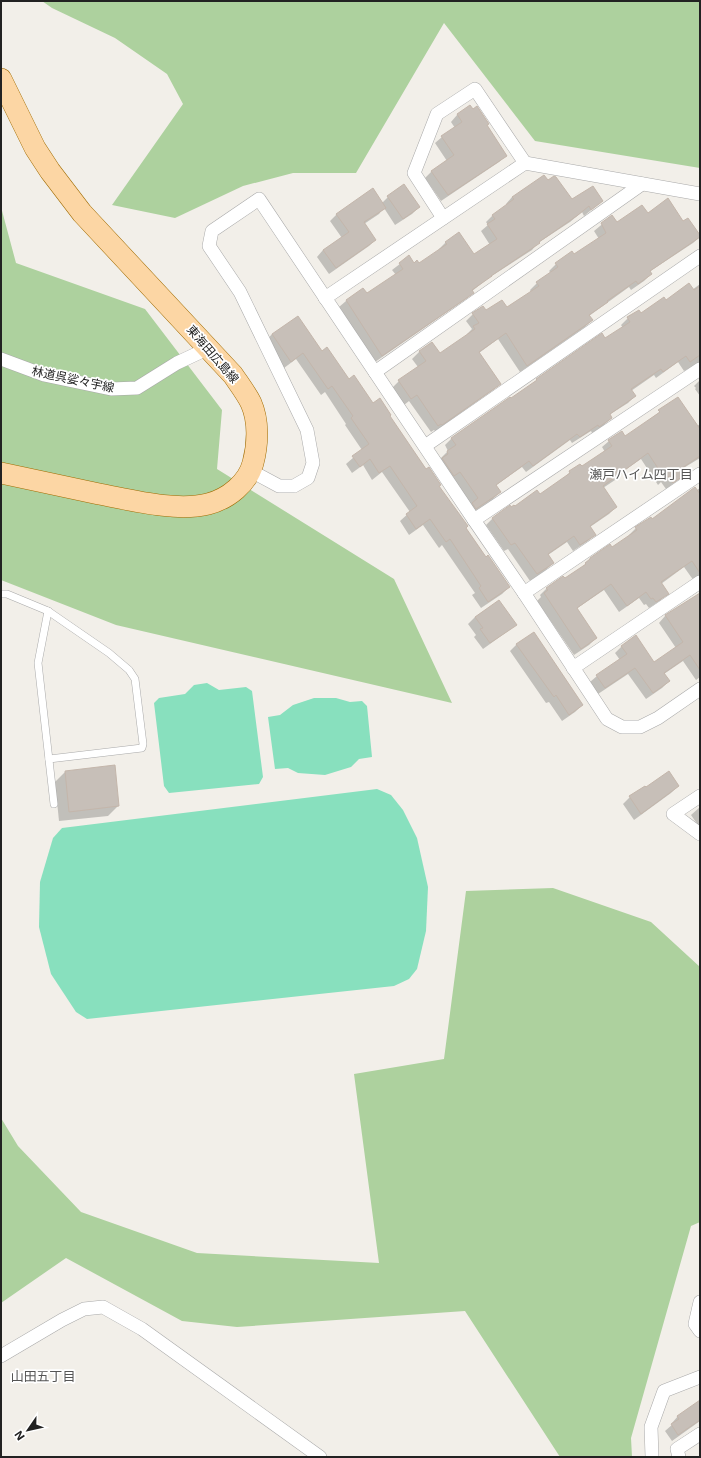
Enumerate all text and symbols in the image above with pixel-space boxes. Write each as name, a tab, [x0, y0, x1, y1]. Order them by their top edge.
street label: 東海田広島線	[184, 322, 242, 386]
street label: 林道呉娑々宇線	[30, 363, 116, 395]
district label: 瀬戸ハイム四丁目	[589, 466, 693, 482]
district label: 山田五丁目	[10, 1368, 76, 1384]
north arrow	[8, 1410, 48, 1450]
text: N	[12, 1428, 28, 1443]

